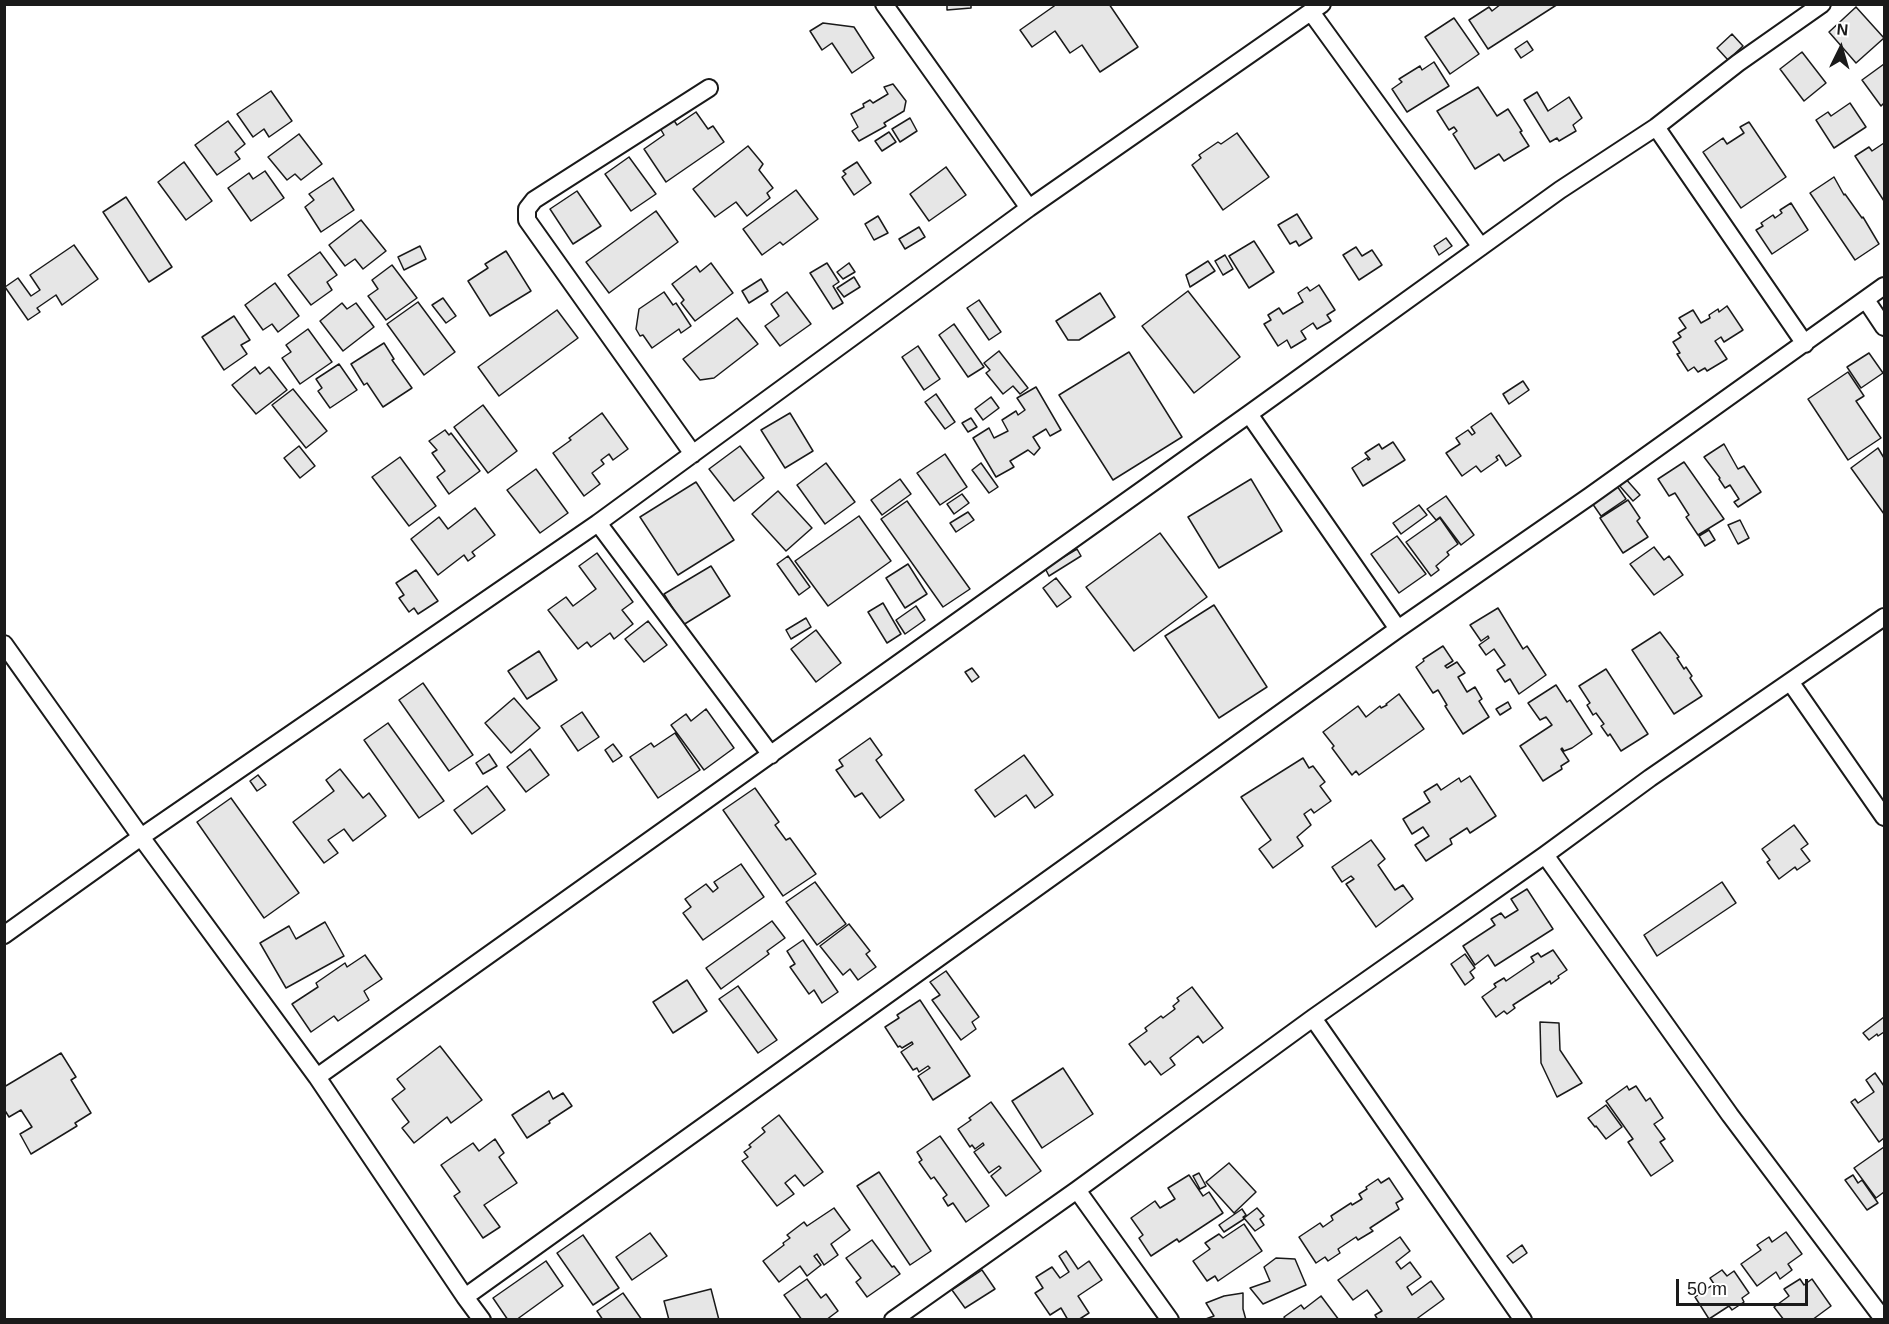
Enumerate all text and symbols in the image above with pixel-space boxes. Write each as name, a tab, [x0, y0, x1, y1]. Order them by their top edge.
north arrow	[1811, 18, 1871, 78]
text: N	[1836, 21, 1849, 39]
scale bar	[1679, 1267, 1811, 1305]
text: 50 m	[1687, 1279, 1727, 1299]

